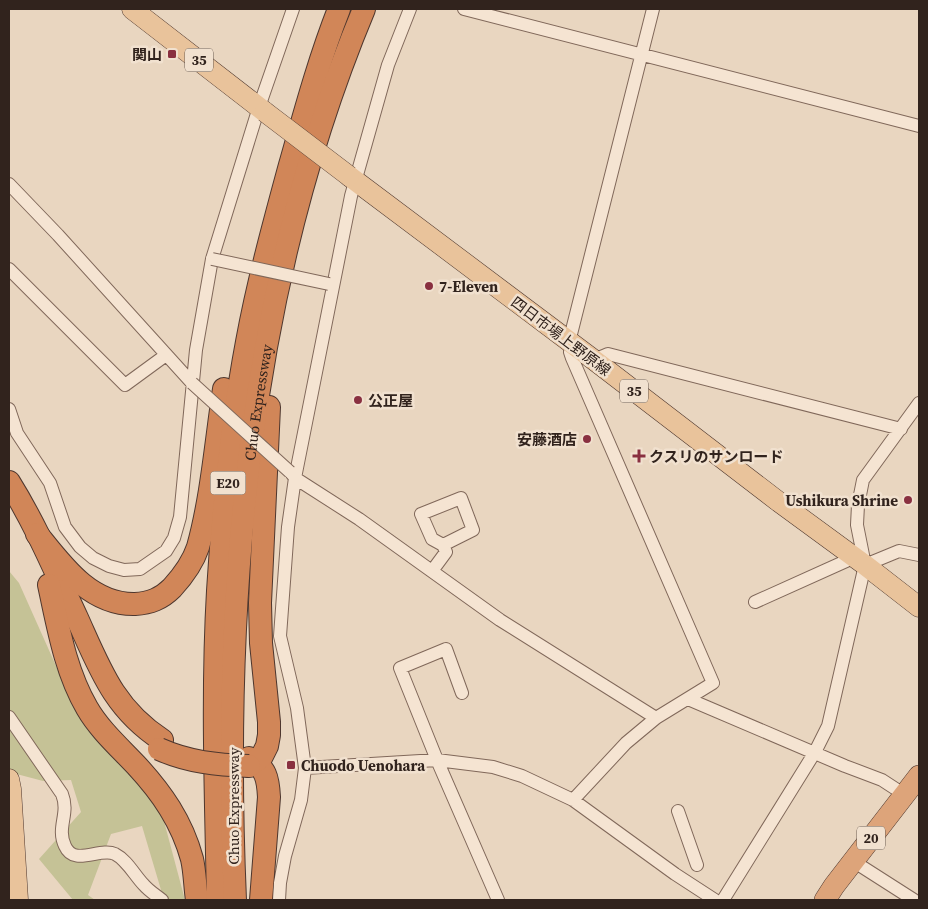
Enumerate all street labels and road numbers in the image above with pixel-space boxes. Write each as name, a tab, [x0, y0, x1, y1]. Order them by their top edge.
road number: 35	[185, 48, 213, 72]
street label: 四日市場上野原線	[507, 292, 615, 380]
street label: Chuo Expressway	[239, 342, 277, 462]
road number: 35	[620, 380, 648, 402]
road number: E20	[210, 472, 246, 494]
street label: Chuo Expressway	[223, 747, 244, 865]
road number: 20	[857, 826, 885, 850]

